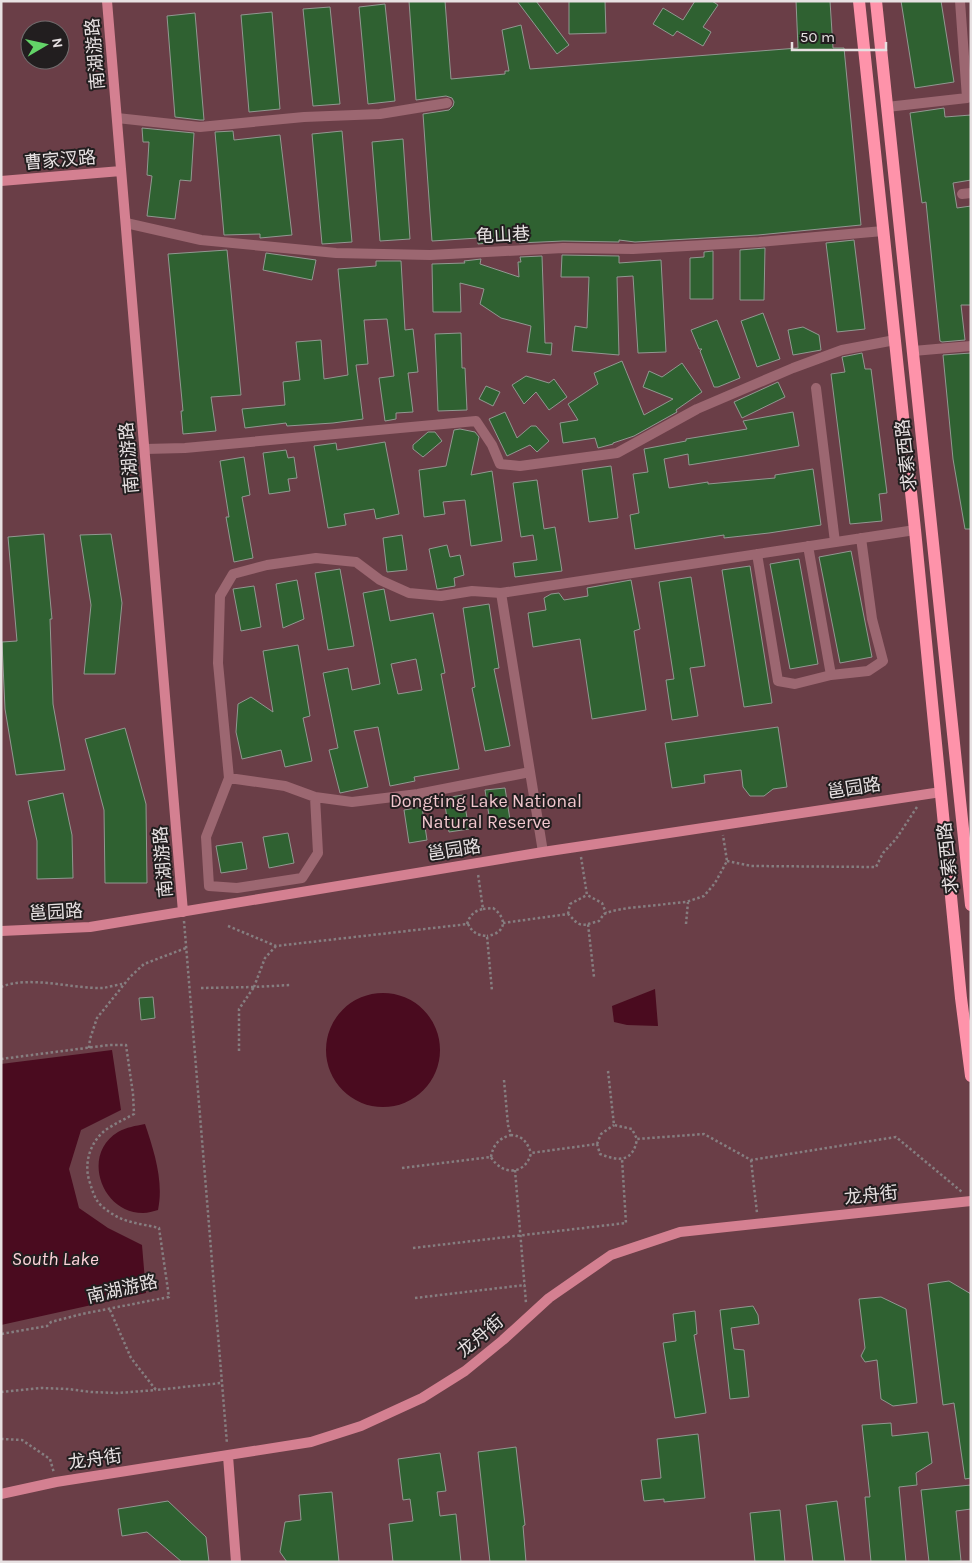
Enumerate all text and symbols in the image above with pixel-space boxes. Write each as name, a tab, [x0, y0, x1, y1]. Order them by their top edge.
street label: 南湖游路	[81, 17, 109, 91]
north arrow	[20, 20, 70, 70]
scale bar	[792, 20, 886, 52]
text: 50 m	[800, 28, 835, 46]
text: N	[48, 37, 67, 49]
street label: 曹家汊路	[23, 146, 97, 174]
street label: 龟山巷	[475, 223, 531, 247]
street label: 求索西路	[891, 418, 921, 492]
street label: 南湖游路	[115, 421, 143, 495]
street label: 邕园路	[826, 773, 882, 803]
park label: Dongting Lake National Natural Reserve	[390, 790, 582, 833]
street label: 求索西路	[933, 821, 963, 895]
street label: 南湖游路	[149, 825, 177, 899]
street label: 邕园路	[426, 835, 482, 865]
street label: 邕园路	[28, 900, 84, 924]
street label: 龙舟街	[843, 1181, 899, 1209]
water label: South Lake	[12, 1248, 99, 1270]
street label: 南湖游路	[84, 1270, 160, 1308]
street label: 龙舟街	[452, 1310, 508, 1362]
street label: 龙舟街	[67, 1444, 123, 1474]

